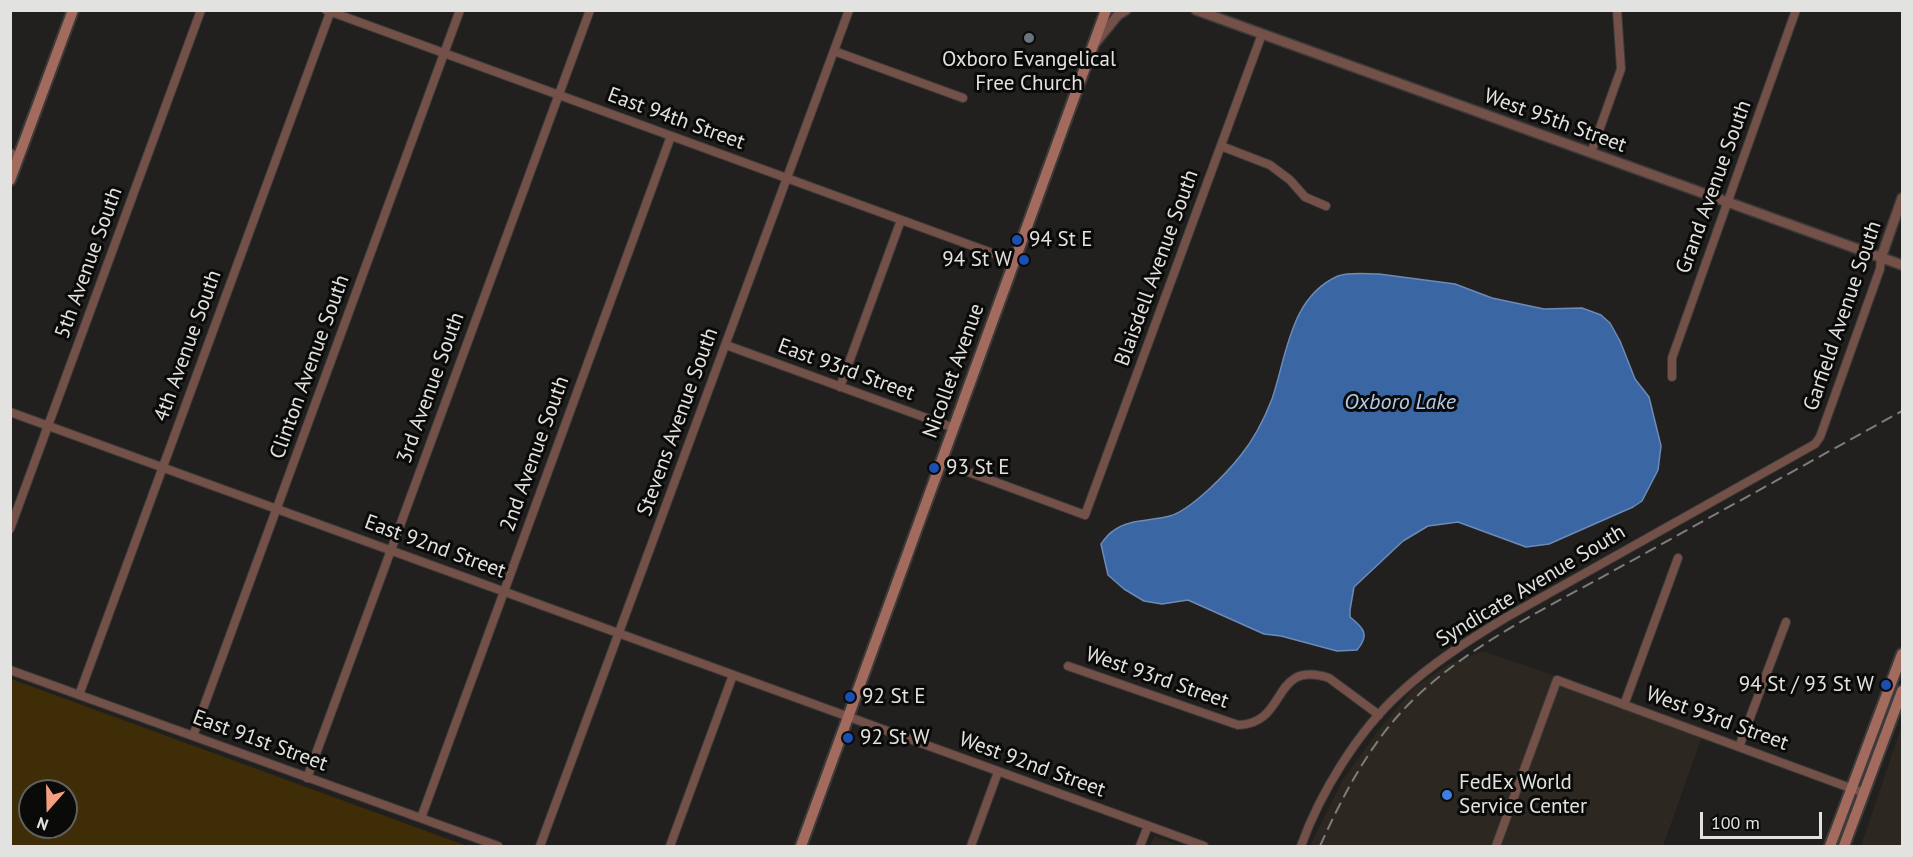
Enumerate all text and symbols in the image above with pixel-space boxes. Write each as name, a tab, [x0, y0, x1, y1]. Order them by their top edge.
marker: Oxboro Evangelical Free Church	[1022, 31, 1036, 45]
place label: Oxboro Evangelical Free Church	[942, 47, 1116, 97]
street label: East 94th Street	[604, 83, 748, 155]
street label: West 95th Street	[1480, 84, 1630, 158]
street label: Grand Avenue South	[1671, 97, 1757, 277]
street label: Blaisdell Avenue South	[1110, 167, 1204, 369]
street label: 5th Avenue South	[50, 184, 128, 342]
street label: Garfield Avenue South	[1799, 218, 1887, 414]
place label: 94 St E	[1029, 227, 1093, 253]
marker: 94 St E	[1010, 233, 1024, 247]
place label: 94 St W	[942, 247, 1012, 273]
marker: 94 St W	[1017, 253, 1031, 267]
street label: 4th Avenue South	[149, 267, 227, 425]
street label: Clinton Avenue South	[265, 272, 355, 462]
street label: Nicollet Avenue	[918, 300, 990, 442]
street label: 3rd Avenue South	[392, 309, 470, 467]
street label: Stevens Avenue South	[632, 325, 724, 519]
street label: East 93rd Street	[774, 334, 918, 406]
street label: 2nd Avenue South	[495, 373, 575, 535]
water label: Oxboro Lake	[1344, 390, 1456, 416]
place label: 93 St E	[946, 455, 1010, 481]
marker: 93 St E	[927, 461, 941, 475]
street label: East 92nd Street	[361, 510, 509, 584]
street label: Syndicate Avenue South	[1432, 520, 1630, 652]
street label: West 93rd Street	[1082, 642, 1232, 714]
place label: 94 St / 93 St W	[1739, 672, 1874, 698]
marker: 94 St / 93 St W	[1879, 678, 1893, 692]
street label: West 93rd Street	[1643, 682, 1791, 756]
place label: 92 St E	[862, 684, 926, 710]
marker: 92 St E	[843, 690, 857, 704]
street label: East 91st Street	[189, 705, 331, 777]
place label: 92 St W	[860, 725, 930, 751]
street label: West 92nd Street	[955, 727, 1109, 803]
marker: 92 St W	[841, 731, 855, 745]
place label: FedEx World Service Center	[1459, 770, 1587, 820]
north arrow	[18, 779, 78, 839]
marker: FedEx World Service Center	[1440, 788, 1454, 802]
scale bar	[1703, 800, 1824, 838]
text: 100 m	[1711, 811, 1760, 834]
text: N	[34, 813, 51, 835]

